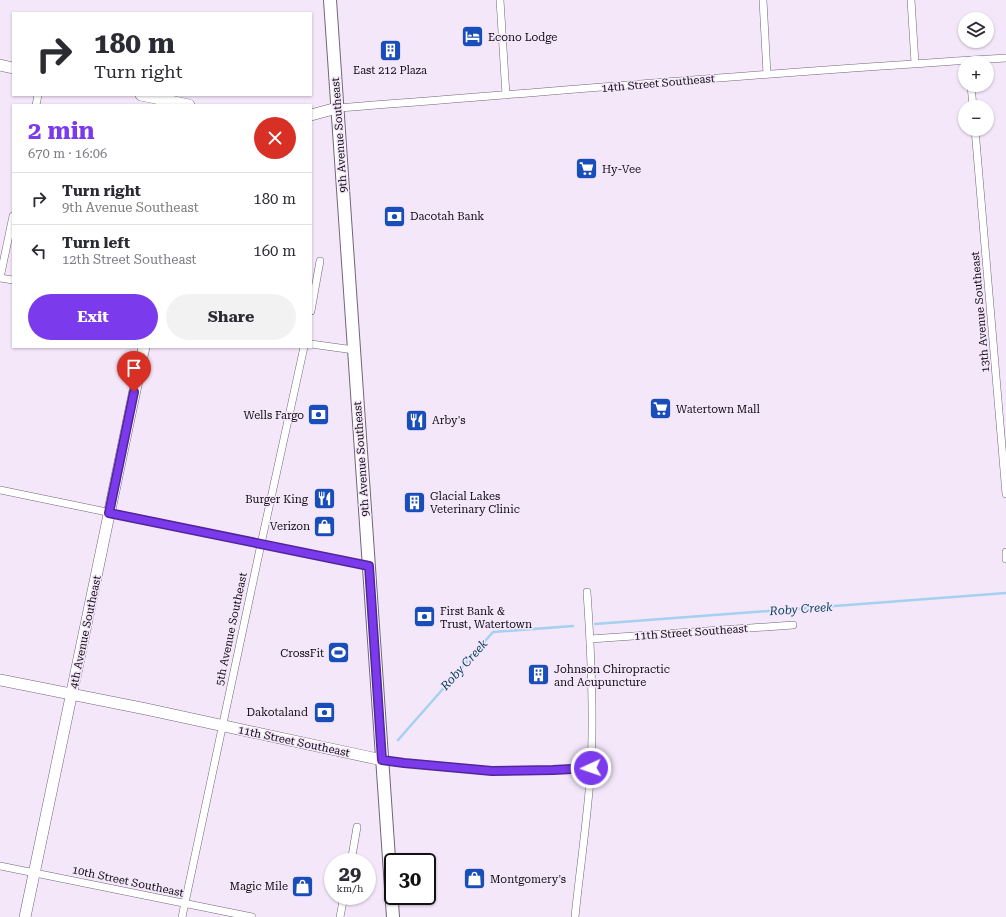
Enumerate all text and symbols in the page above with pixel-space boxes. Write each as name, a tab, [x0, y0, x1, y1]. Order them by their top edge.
map controls	[958, 12, 994, 136]
button: layers	[958, 12, 994, 48]
hotel icon: Econo Lodge	[459, 24, 485, 50]
text: 180 m	[94, 27, 175, 60]
icon: right	[28, 28, 80, 80]
place label: Econo Lodge	[488, 31, 557, 44]
building icon: East 212 Plaza	[377, 37, 403, 63]
button: +	[958, 56, 994, 92]
text: Turn right	[94, 61, 182, 82]
place label: East 212 Plaza	[353, 64, 427, 77]
street label: 14th Street Southeast	[601, 72, 715, 95]
street label: 9th Avenue Southeast	[329, 77, 350, 193]
button: −	[958, 100, 994, 136]
text: 2 min	[28, 117, 95, 145]
button: close	[254, 117, 296, 159]
text: 670 m · 16:06	[28, 146, 107, 161]
supermarket icon: Hy-Vee	[574, 156, 600, 182]
place label: Hy-Vee	[602, 163, 641, 176]
text: Turn right	[62, 182, 141, 200]
icon: right	[28, 188, 50, 210]
text: 180 m	[253, 190, 296, 208]
text: 9th Avenue Southeast	[62, 200, 199, 215]
bank icon: Dacotah Bank	[381, 203, 407, 229]
place label: Dacotah Bank	[410, 210, 484, 223]
text: Turn left	[62, 234, 130, 252]
icon: left	[28, 240, 50, 262]
text: 160 m	[253, 242, 296, 260]
street label: 13th Avenue Southeast	[969, 251, 992, 373]
text: 12th Street Southeast	[62, 252, 196, 267]
button: Exit	[28, 294, 158, 340]
button: Share	[166, 294, 296, 340]
pin	[117, 351, 151, 392]
icon: arrive	[123, 357, 145, 379]
supermarket icon: Watertown Mall	[647, 396, 673, 422]
street label: 9th Avenue Southeast	[351, 401, 372, 517]
bank icon: Wells Fargo	[306, 402, 332, 428]
place label: Watertown Mall	[676, 403, 761, 416]
restaurant icon: Arby's	[404, 407, 430, 433]
place label: Wells Fargo	[243, 409, 304, 422]
place label: Arby's	[432, 414, 465, 427]
restaurant icon: Burger King	[311, 486, 337, 512]
building icon: Glacial Lakes Veterinary Clinic	[401, 489, 427, 515]
place label: Glacial Lakes Veterinary Clinic	[430, 490, 520, 516]
place label: Burger King	[245, 493, 309, 506]
shop icon: Verizon	[312, 513, 338, 539]
place label: Verizon	[270, 520, 310, 533]
street label: 5th Avenue Southeast	[213, 571, 250, 687]
street label: 4th Avenue Southeast	[67, 574, 104, 690]
water label: Roby Creek	[768, 600, 833, 618]
bank icon: First Bank & Trust, Watertown	[411, 604, 437, 630]
place label: First Bank & Trust, Watertown	[440, 605, 532, 631]
street label: 11th Street Southeast	[634, 622, 748, 643]
water label: Roby Creek	[437, 637, 491, 694]
sports icon: CrossFit	[326, 640, 352, 666]
place label: CrossFit	[280, 647, 324, 660]
building icon: Johnson Chiropractic and Acupuncture	[525, 662, 551, 688]
place label: Johnson Chiropractic and Acupuncture	[554, 663, 670, 689]
bank icon: Dakotaland	[311, 699, 337, 725]
place label: Dakotaland	[247, 706, 308, 719]
street label: 11th Street Southeast	[237, 723, 351, 760]
position arrow	[570, 747, 612, 789]
speed limit sign: 30	[384, 853, 436, 905]
text: 29	[339, 862, 361, 886]
street label: 10th Street Southeast	[71, 863, 185, 900]
shop icon: Montgomery's	[461, 866, 487, 892]
shop icon: Magic Mile	[290, 873, 316, 899]
place label: Montgomery's	[490, 873, 566, 886]
place label: Magic Mile	[230, 880, 288, 893]
text: km/h	[337, 883, 363, 894]

